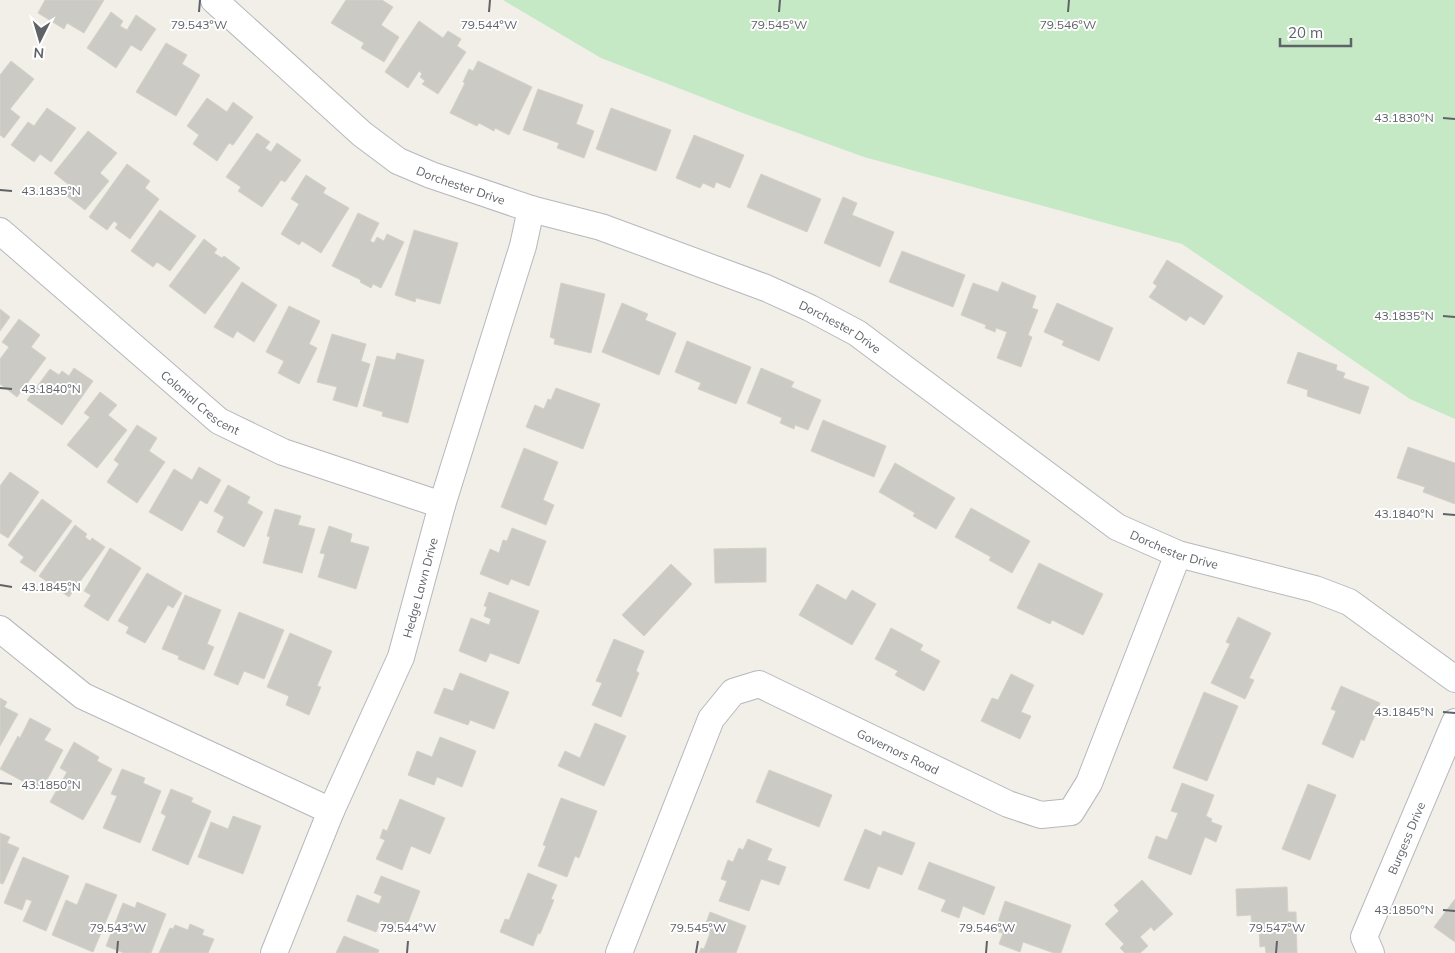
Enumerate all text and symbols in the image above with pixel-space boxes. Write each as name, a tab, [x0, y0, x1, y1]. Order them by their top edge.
north arrow	[15, 15, 65, 65]
scale bar	[1280, 15, 1351, 47]
text: 79.543°W	[171, 17, 227, 32]
text: 79.544°W	[461, 17, 517, 32]
text: 79.545°W	[751, 17, 807, 32]
text: 79.546°W	[1040, 17, 1096, 32]
text: 20 m	[1288, 23, 1323, 42]
text: N	[33, 44, 45, 62]
text: 43.1830°N	[1374, 110, 1434, 125]
street label: Dorchester Drive	[414, 162, 507, 207]
text: 43.1835°N	[21, 183, 81, 198]
street label: Dorchester Drive	[797, 297, 884, 356]
text: 43.1835°N	[1374, 308, 1434, 323]
street label: Colonial Crescent	[158, 367, 242, 437]
text: 43.1840°N	[21, 381, 81, 396]
text: 43.1840°N	[1374, 506, 1434, 521]
street label: Dorchester Drive	[1128, 526, 1220, 572]
street label: Hedge Lawn Drive	[399, 536, 440, 639]
text: 43.1845°N	[21, 579, 81, 594]
text: 43.1845°N	[1374, 704, 1434, 719]
street label: Governors Road	[855, 725, 942, 777]
text: 43.1850°N	[21, 777, 81, 792]
street label: Burgess Drive	[1384, 799, 1428, 876]
text: 43.1850°N	[1374, 902, 1434, 917]
text: 79.543°W	[90, 920, 146, 935]
text: 79.544°W	[380, 920, 436, 935]
text: 79.545°W	[670, 920, 726, 935]
text: 79.546°W	[959, 920, 1015, 935]
text: 79.547°W	[1249, 920, 1305, 935]

